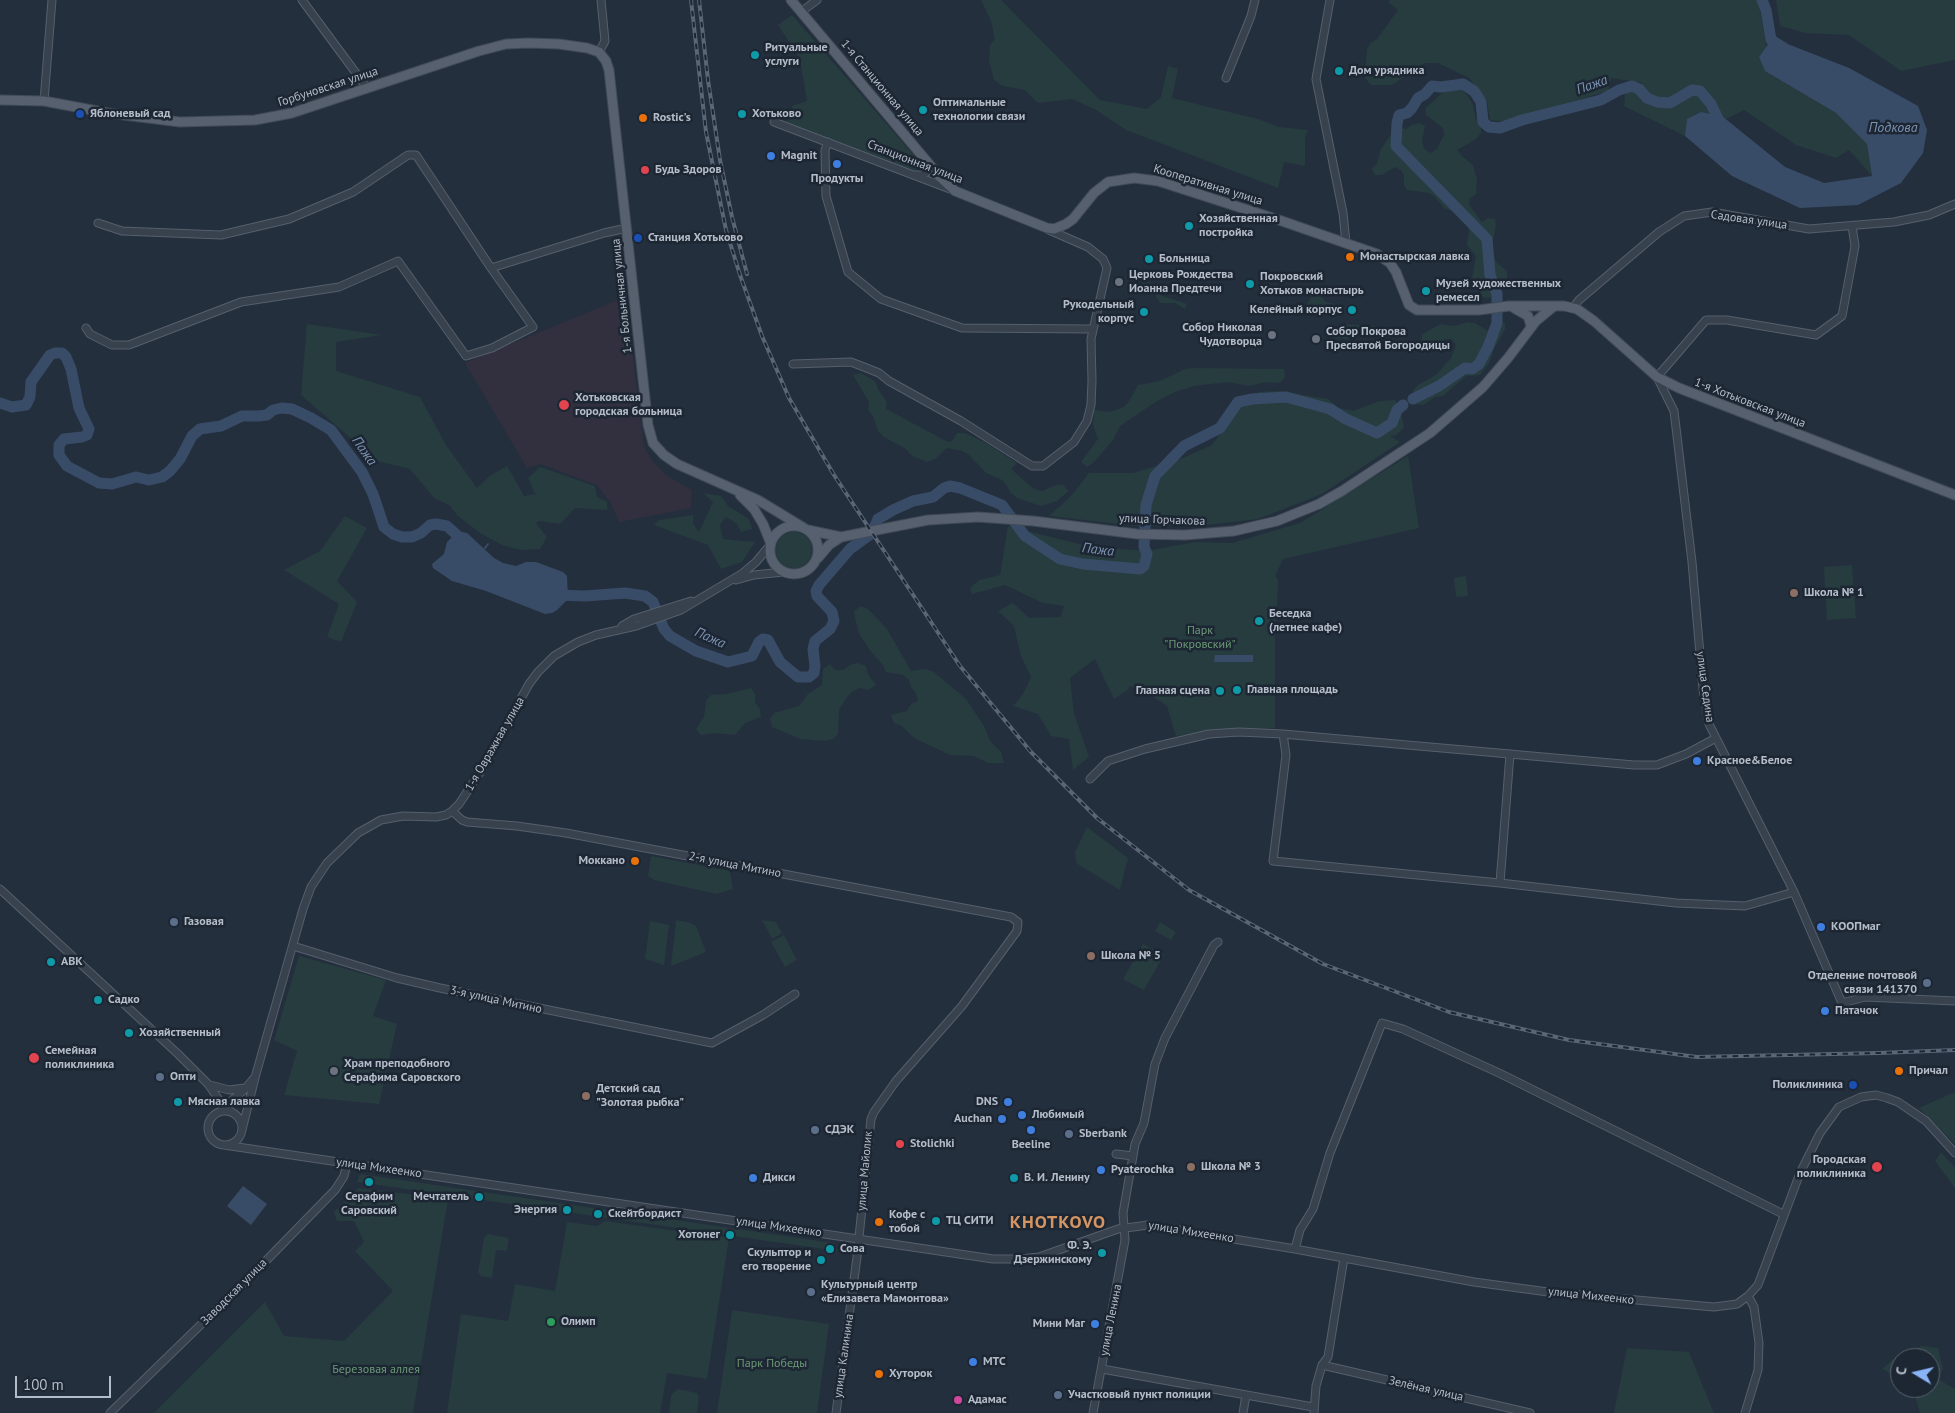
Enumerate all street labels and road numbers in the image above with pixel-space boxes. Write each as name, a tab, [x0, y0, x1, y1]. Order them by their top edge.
street label: 1-я Станционная улица	[838, 37, 926, 139]
street label: Горбуновская улица	[276, 64, 380, 110]
street label: Станционная улица	[865, 137, 965, 187]
street label: Кооперативная улица	[1152, 162, 1264, 208]
street label: Садовая улица	[1710, 208, 1788, 232]
street label: 1-я Больничная улица	[609, 238, 635, 354]
street label: 1-я Хотьковская улица	[1692, 375, 1808, 431]
street label: улица Горчакова	[1119, 511, 1205, 529]
street label: улица Седина	[1693, 651, 1717, 723]
street label: 1-я Овражная улица	[462, 694, 528, 794]
street label: 2-я улица Митино	[688, 849, 782, 881]
street label: 3-я улица Митино	[449, 983, 543, 1017]
street label: улица Майолик	[854, 1130, 876, 1212]
street label: улица Михеенко	[335, 1155, 423, 1181]
street label: улица Михеенко	[735, 1214, 823, 1240]
street label: улица Михеенко	[1147, 1218, 1235, 1246]
street label: Заводская улица	[198, 1256, 270, 1328]
street label: улица Ленина	[1097, 1283, 1125, 1357]
street label: улица Михеенко	[1547, 1284, 1635, 1308]
street label: улица Калинина	[831, 1313, 857, 1399]
street label: Зелёная улица	[1387, 1373, 1465, 1405]

